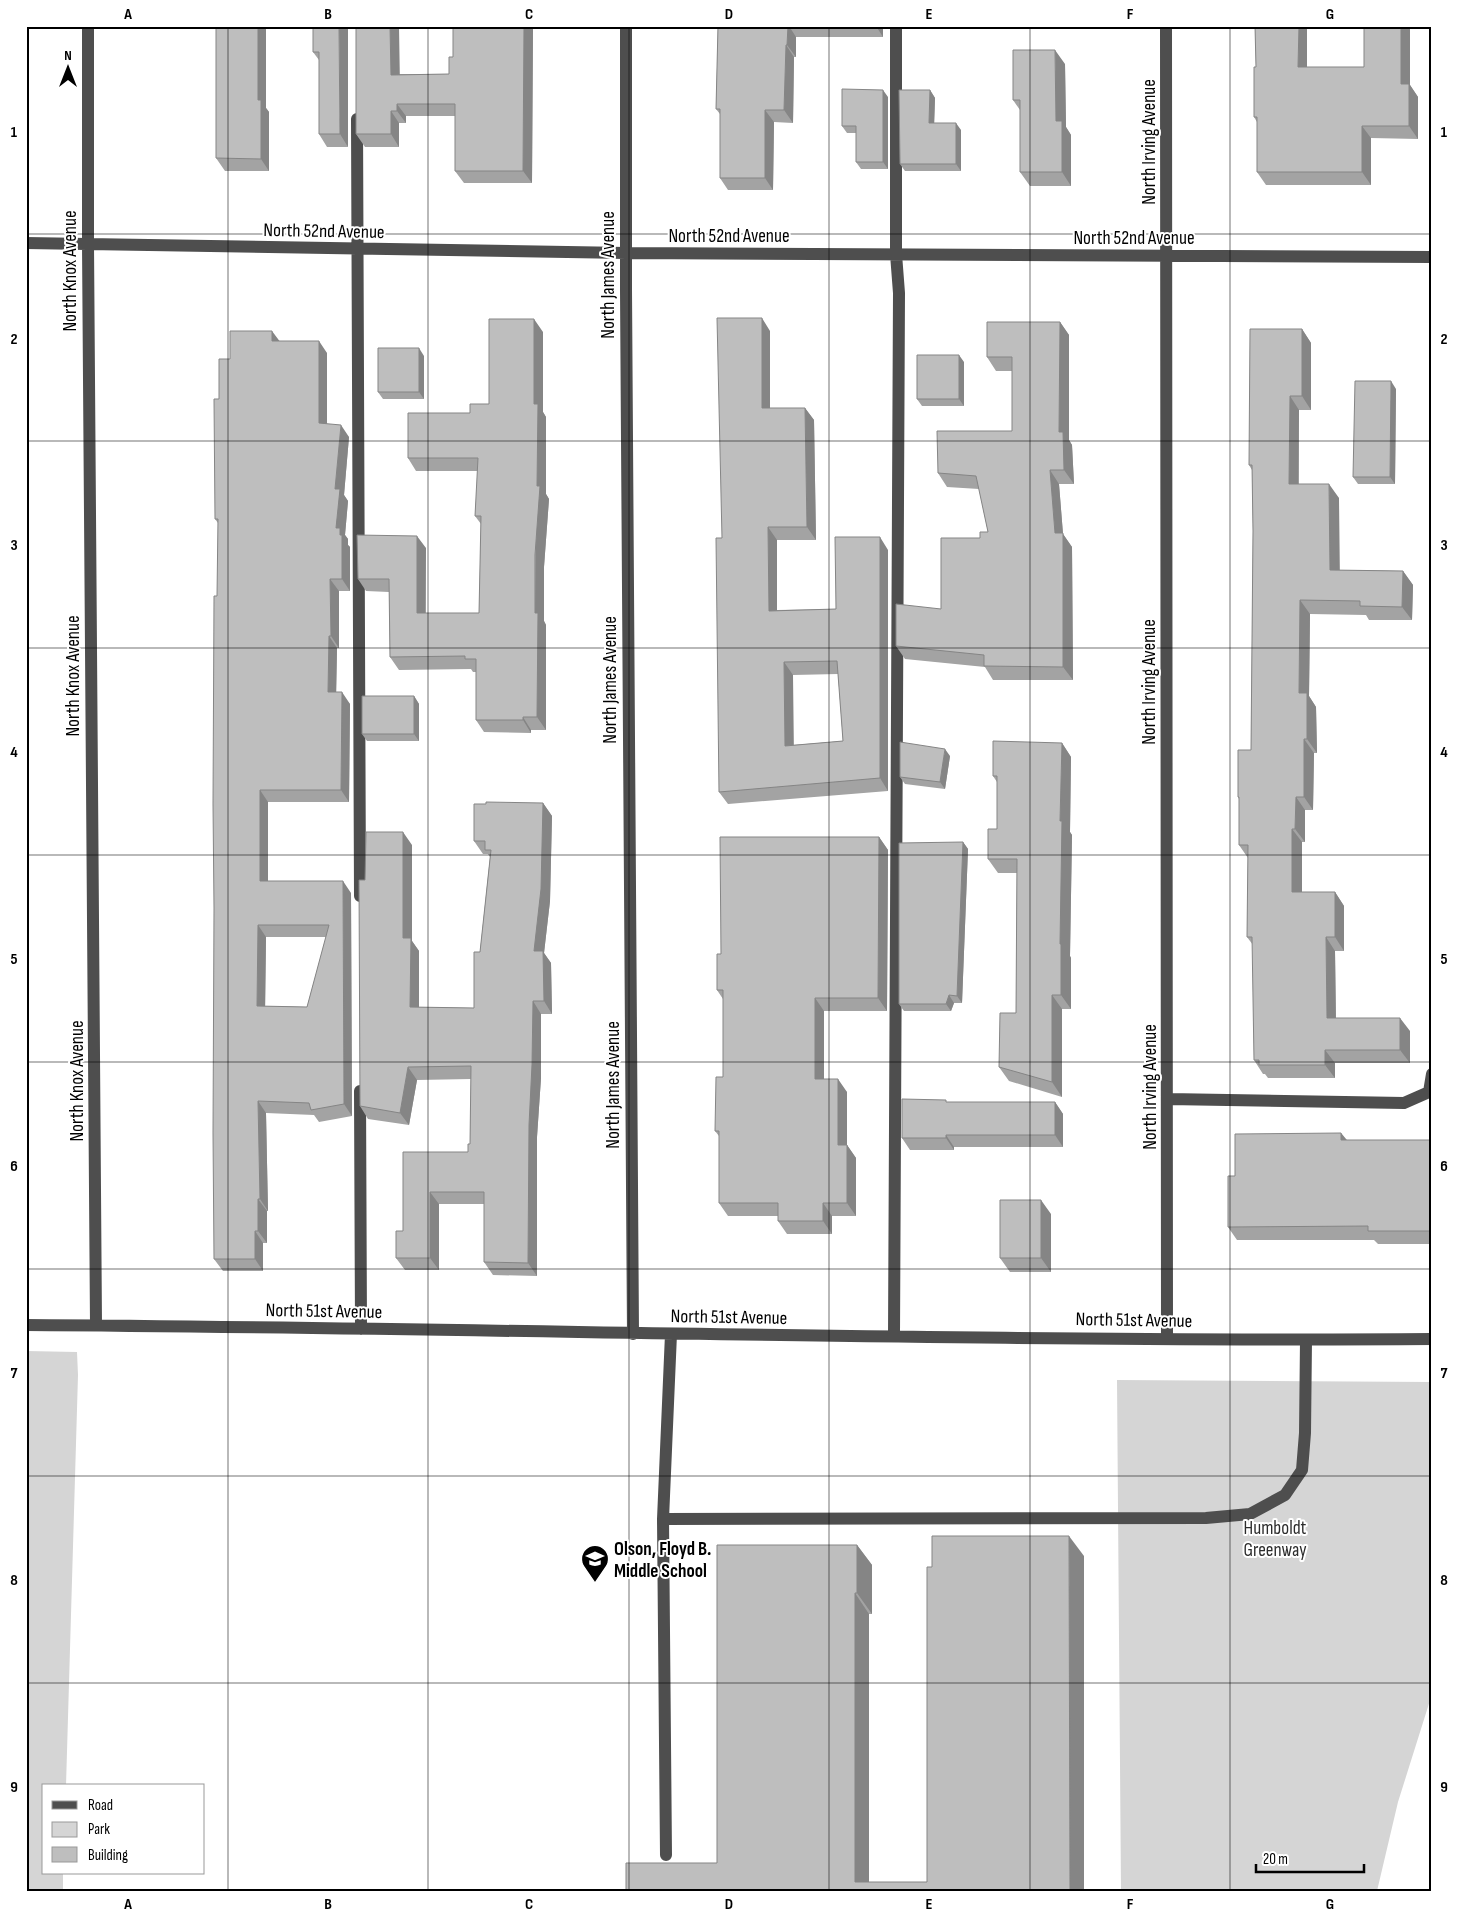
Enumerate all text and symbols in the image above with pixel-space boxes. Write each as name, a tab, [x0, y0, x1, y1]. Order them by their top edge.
text: A	[123, 5, 132, 24]
text: B	[324, 5, 332, 24]
text: C	[525, 5, 533, 24]
text: D	[725, 5, 733, 24]
text: E	[926, 5, 933, 24]
text: F	[1127, 5, 1134, 24]
text: G	[1326, 5, 1334, 24]
north arrow	[42, 42, 92, 92]
text: N	[64, 47, 72, 64]
street label: North Irving Avenue	[1138, 79, 1161, 205]
text: 1	[11, 123, 18, 142]
text: 1	[1441, 123, 1448, 142]
street label: North Knox Avenue	[59, 210, 82, 332]
street label: North James Avenue	[597, 211, 620, 339]
street label: North 52nd Avenue	[263, 219, 385, 244]
street label: North 52nd Avenue	[668, 225, 790, 248]
street label: North 52nd Avenue	[1073, 227, 1195, 250]
text: 2	[10, 330, 18, 349]
text: 2	[1440, 330, 1448, 349]
text: 3	[10, 536, 18, 555]
text: 3	[1440, 536, 1448, 555]
street label: North Knox Avenue	[62, 615, 85, 737]
street label: North James Avenue	[599, 616, 622, 744]
street label: North Irving Avenue	[1138, 619, 1161, 745]
text: 4	[10, 743, 18, 762]
text: 4	[1440, 743, 1448, 762]
text: 5	[10, 950, 18, 969]
text: 5	[1440, 950, 1448, 969]
street label: North Knox Avenue	[66, 1020, 89, 1142]
street label: North James Avenue	[602, 1021, 625, 1149]
street label: North Irving Avenue	[1139, 1024, 1162, 1150]
text: 6	[10, 1157, 18, 1176]
text: 6	[1440, 1157, 1448, 1176]
street label: North 51st Avenue	[265, 1299, 382, 1324]
street label: North 51st Avenue	[670, 1305, 787, 1330]
street label: North 51st Avenue	[1075, 1308, 1192, 1333]
text: 7	[11, 1364, 18, 1383]
text: 7	[1441, 1364, 1448, 1383]
park label: Humboldt Greenway	[1243, 1517, 1307, 1562]
place label: Olson, Floyd B. Middle School	[614, 1538, 711, 1583]
school or university icon: Olson, Floyd B. Middle School	[580, 1544, 610, 1583]
text: 8	[10, 1571, 18, 1590]
text: 8	[1440, 1571, 1448, 1590]
text: 9	[10, 1778, 18, 1797]
text: 9	[1440, 1778, 1448, 1797]
legend	[42, 1784, 205, 1874]
text: Road	[88, 1796, 113, 1815]
text: Park	[88, 1820, 110, 1839]
scale bar	[1256, 1842, 1363, 1874]
text: Building	[88, 1846, 128, 1865]
text: 20 m	[1263, 1850, 1288, 1869]
text: A	[123, 1895, 132, 1914]
text: B	[324, 1895, 332, 1914]
text: C	[525, 1895, 533, 1914]
text: D	[725, 1895, 733, 1914]
text: E	[926, 1895, 933, 1914]
text: F	[1127, 1895, 1134, 1914]
text: G	[1326, 1895, 1334, 1914]

